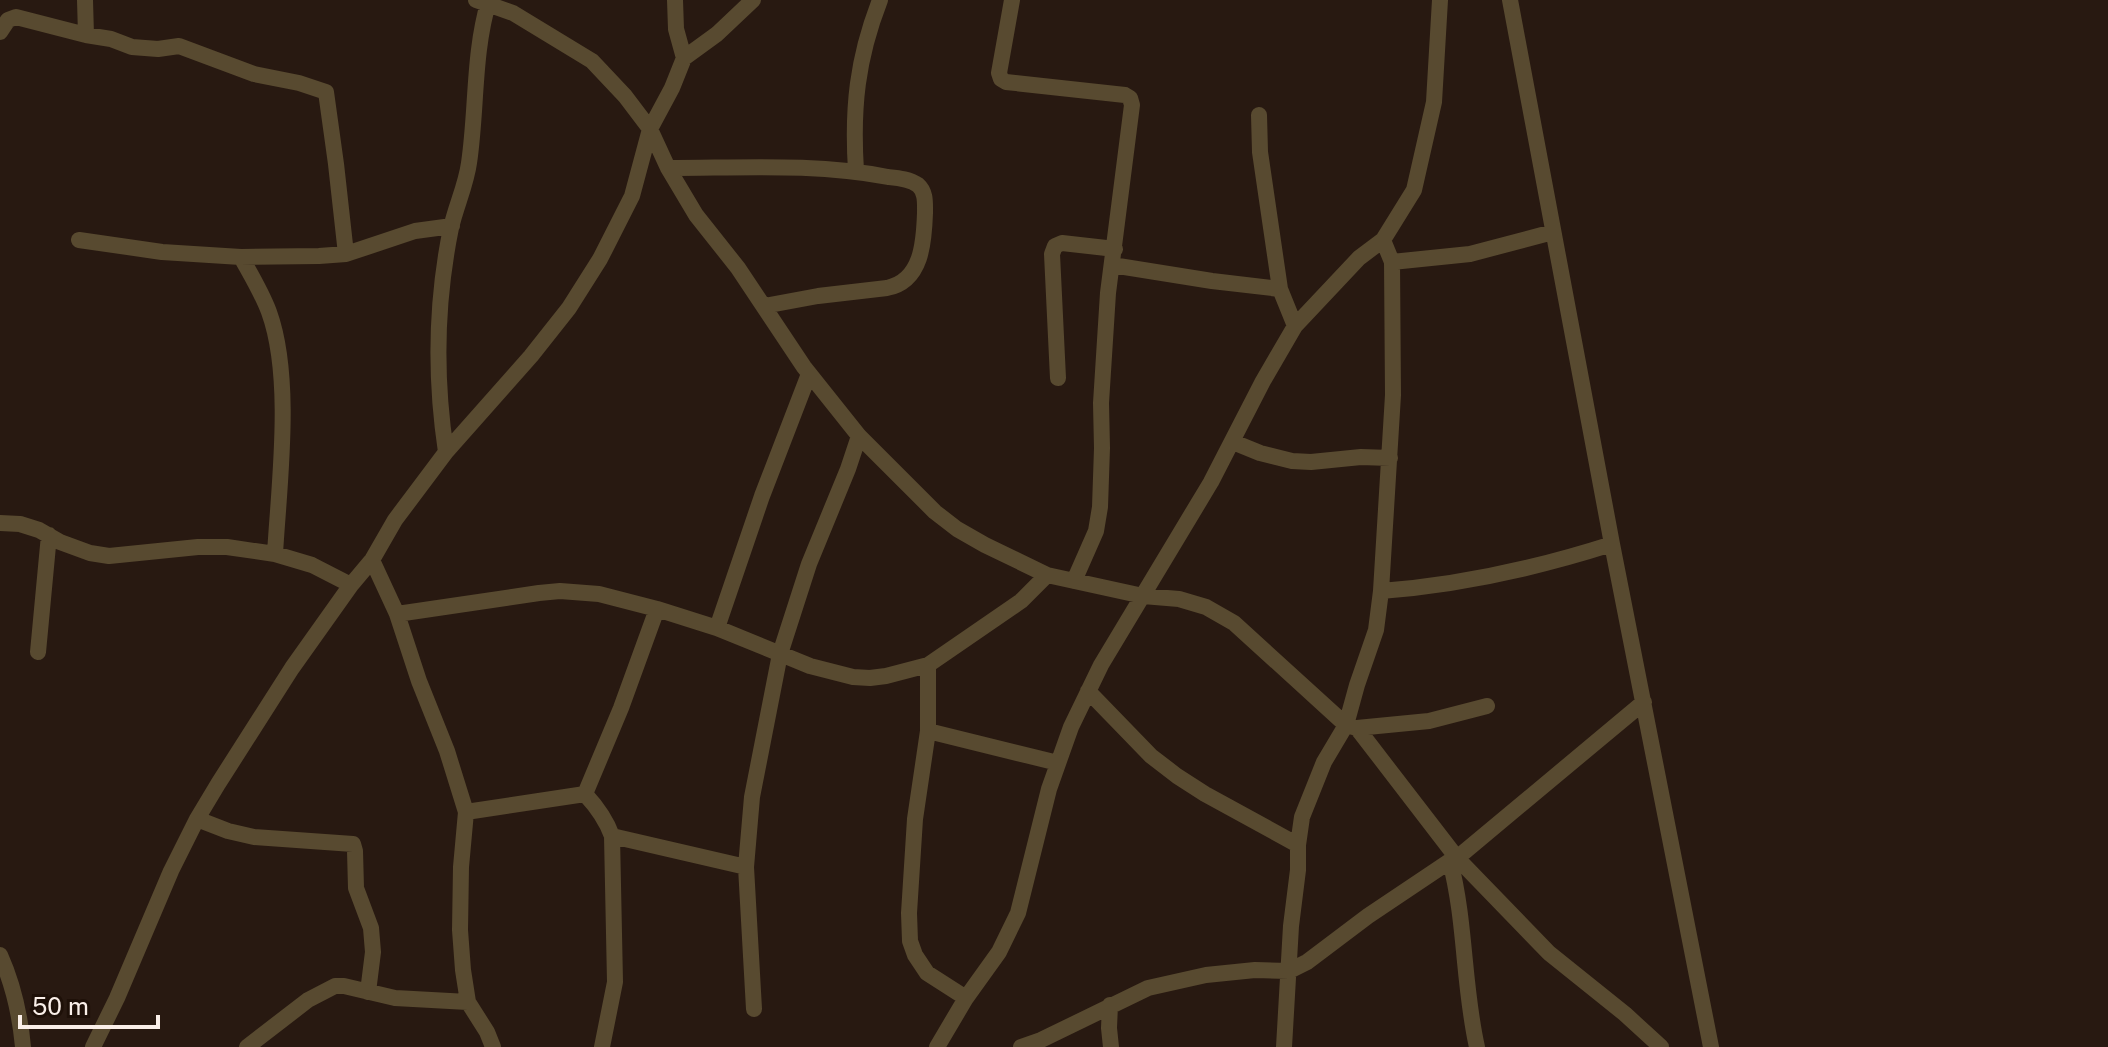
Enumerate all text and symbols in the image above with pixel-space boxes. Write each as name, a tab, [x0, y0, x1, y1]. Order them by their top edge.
scale bar	[20, 979, 158, 1029]
text: 50 m	[32, 992, 89, 1020]

